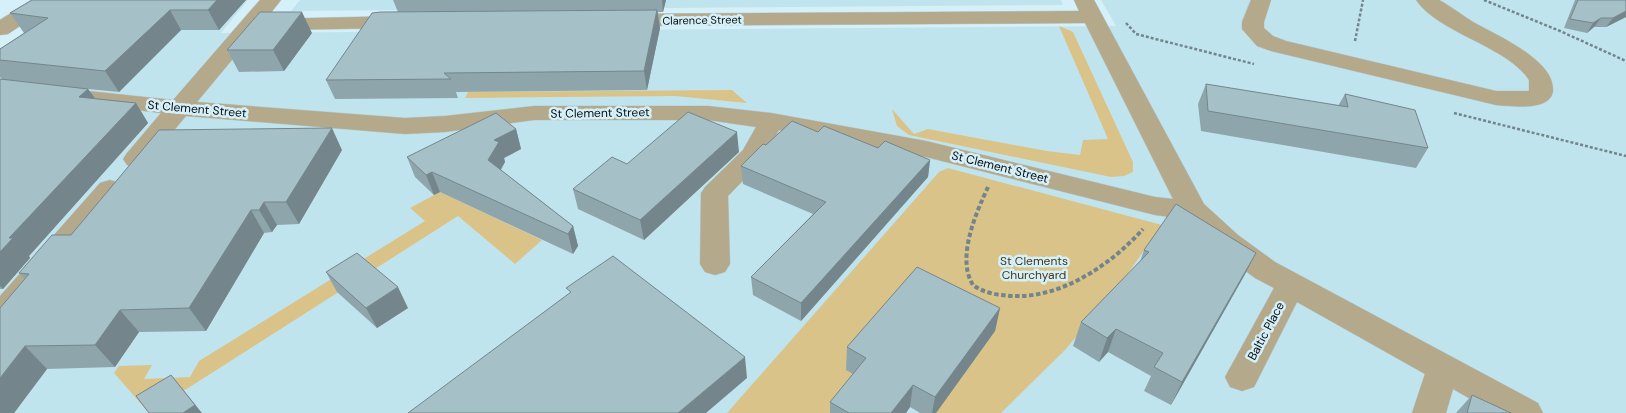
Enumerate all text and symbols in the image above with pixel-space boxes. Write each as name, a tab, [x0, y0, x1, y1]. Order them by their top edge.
street label: Clarence Street	[662, 12, 742, 28]
street label: St Clement Street	[147, 97, 247, 121]
street label: St Clement Street	[550, 104, 650, 122]
street label: St Clement Street	[950, 147, 1050, 187]
park label: St Clements Churchyard	[1000, 253, 1068, 283]
street label: Baltic Place	[1244, 299, 1288, 363]

